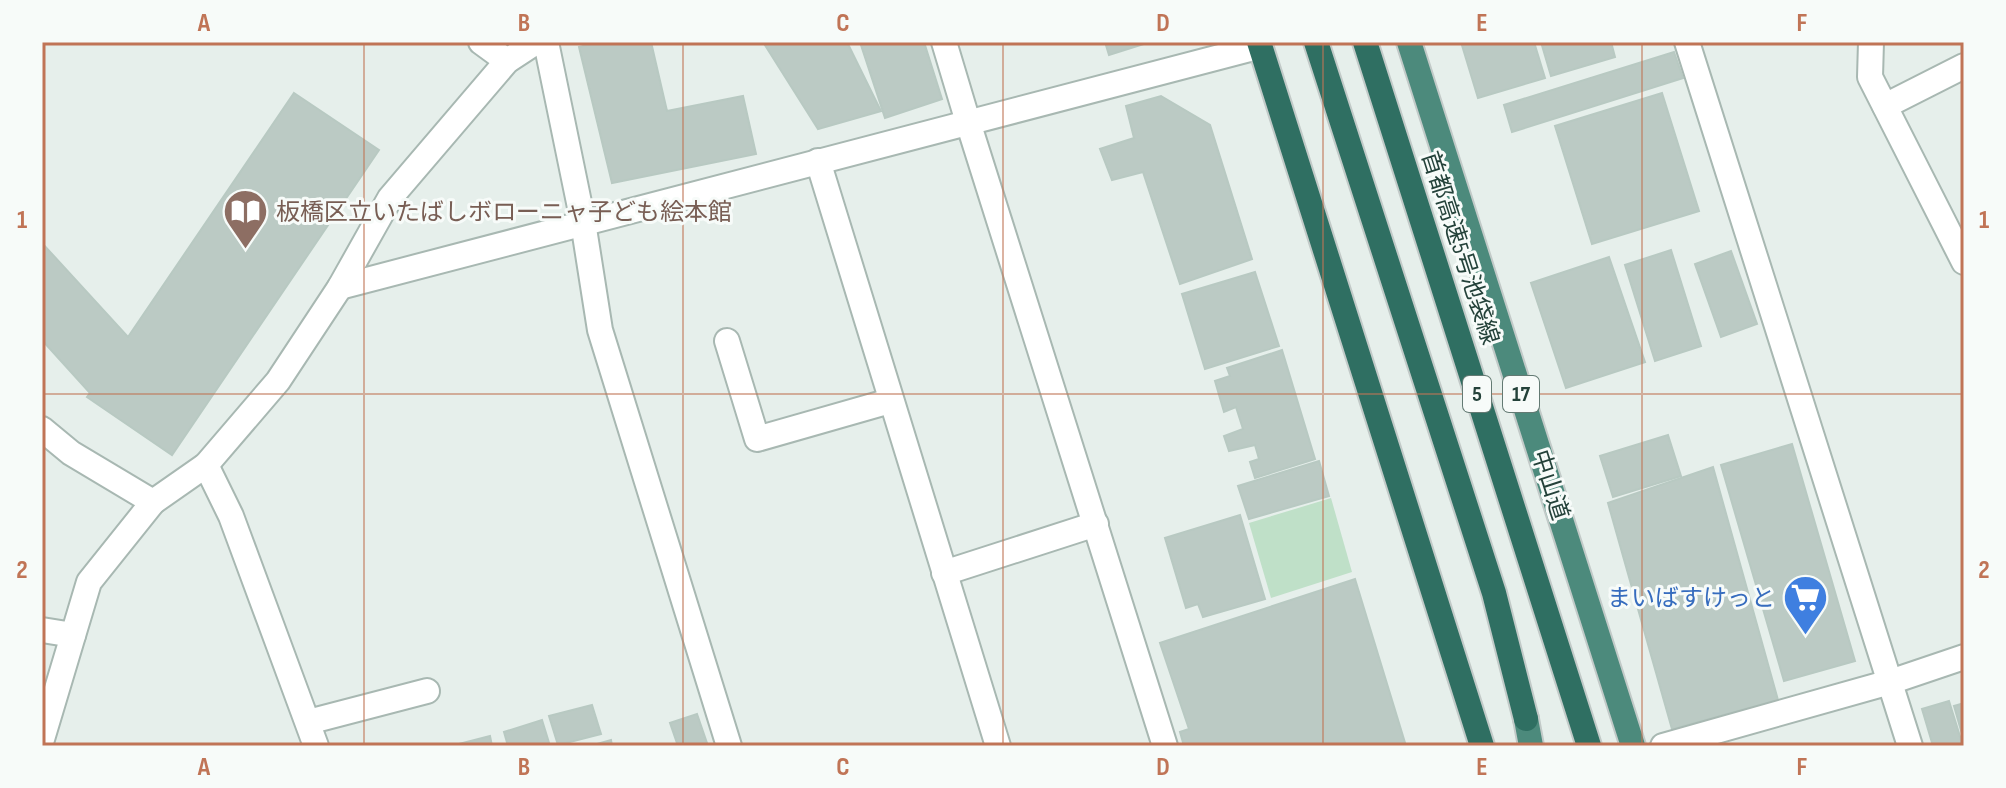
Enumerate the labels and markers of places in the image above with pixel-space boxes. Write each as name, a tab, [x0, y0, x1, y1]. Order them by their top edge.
library icon: 板橋区立いたばしボローニャ子ども絵本館	[221, 188, 269, 251]
place label: 板橋区立いたばしボローニャ子ども絵本館	[276, 198, 732, 227]
supermarket icon: まいばすけっと	[1782, 574, 1830, 637]
place label: まいばすけっと	[1607, 584, 1775, 613]

